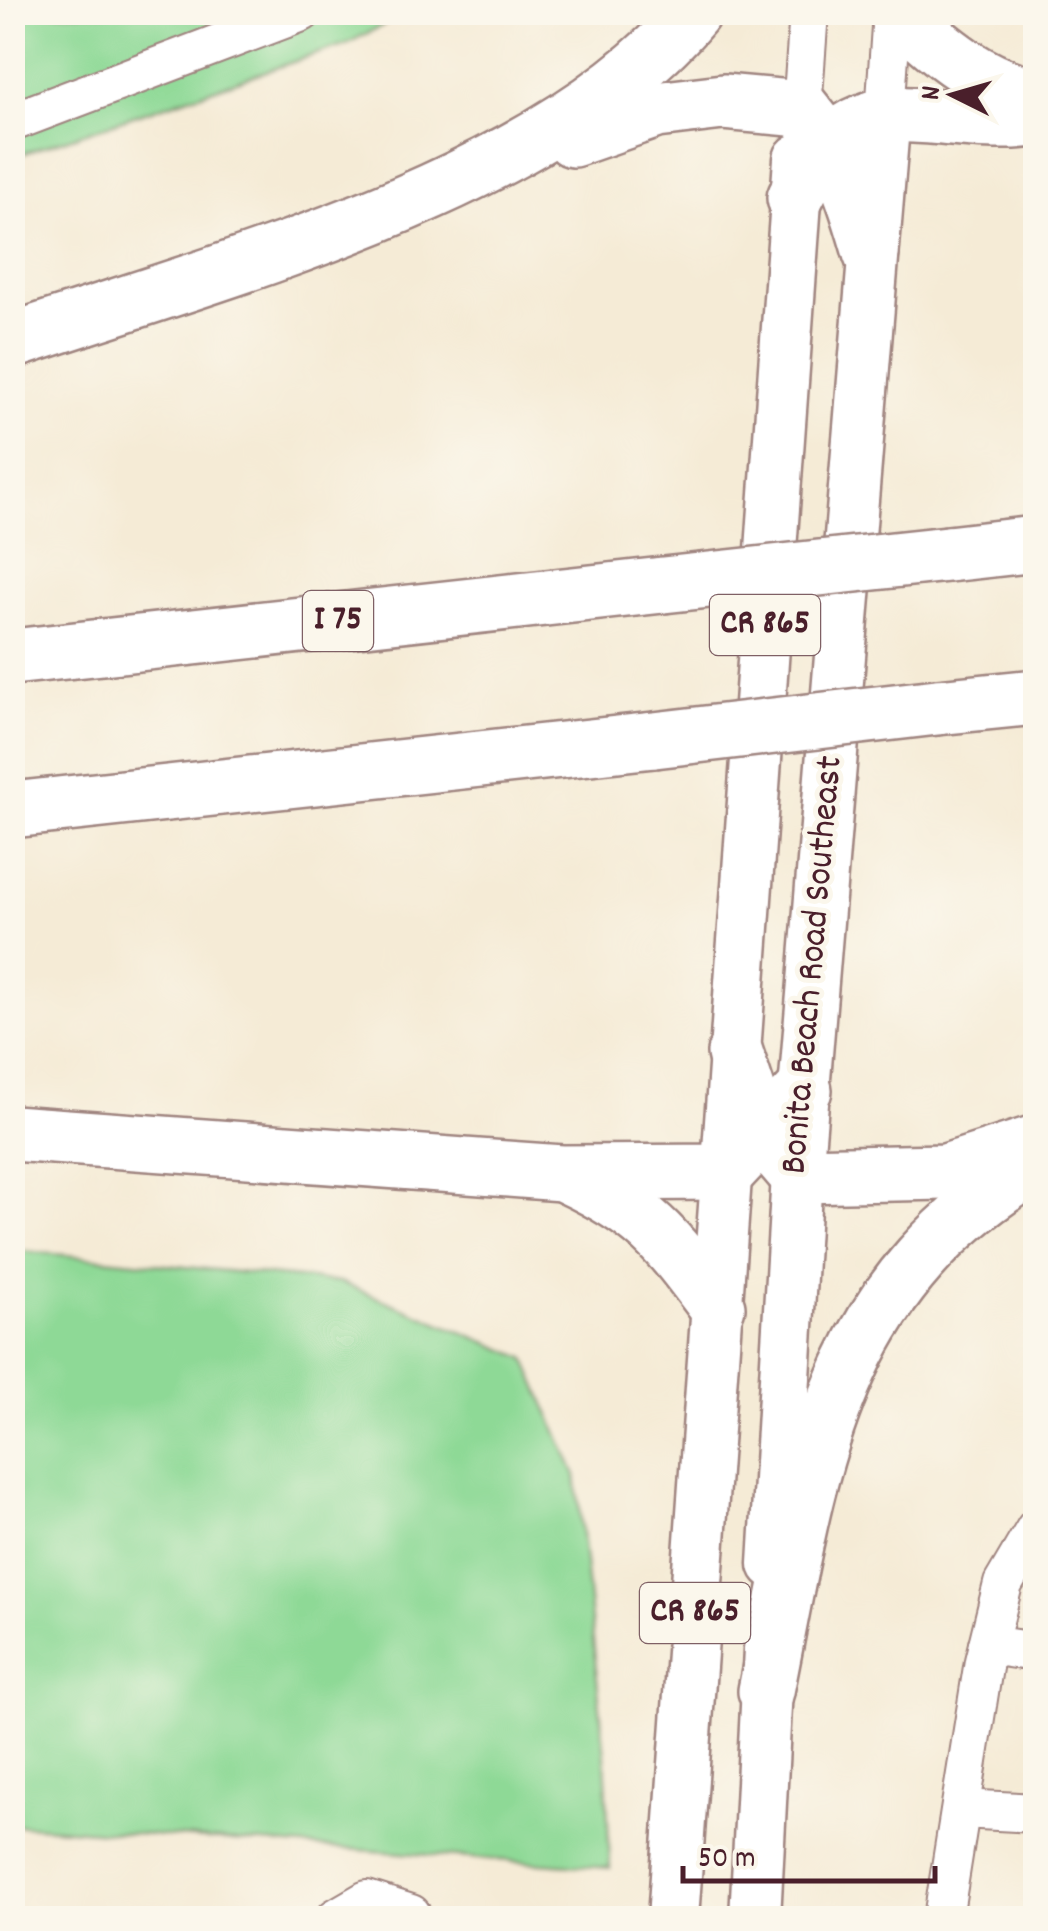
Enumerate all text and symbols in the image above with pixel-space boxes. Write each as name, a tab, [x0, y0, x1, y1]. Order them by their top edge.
north arrow	[903, 45, 1003, 145]
text: N	[913, 85, 954, 102]
road number: I 75	[303, 591, 373, 651]
road number: CR 865	[710, 595, 820, 655]
street label: Bonita Beach Road Southeast	[768, 754, 860, 1176]
road number: CR 865	[640, 1583, 750, 1643]
scale bar	[683, 1821, 936, 1883]
text: 50 m	[698, 1839, 756, 1882]

